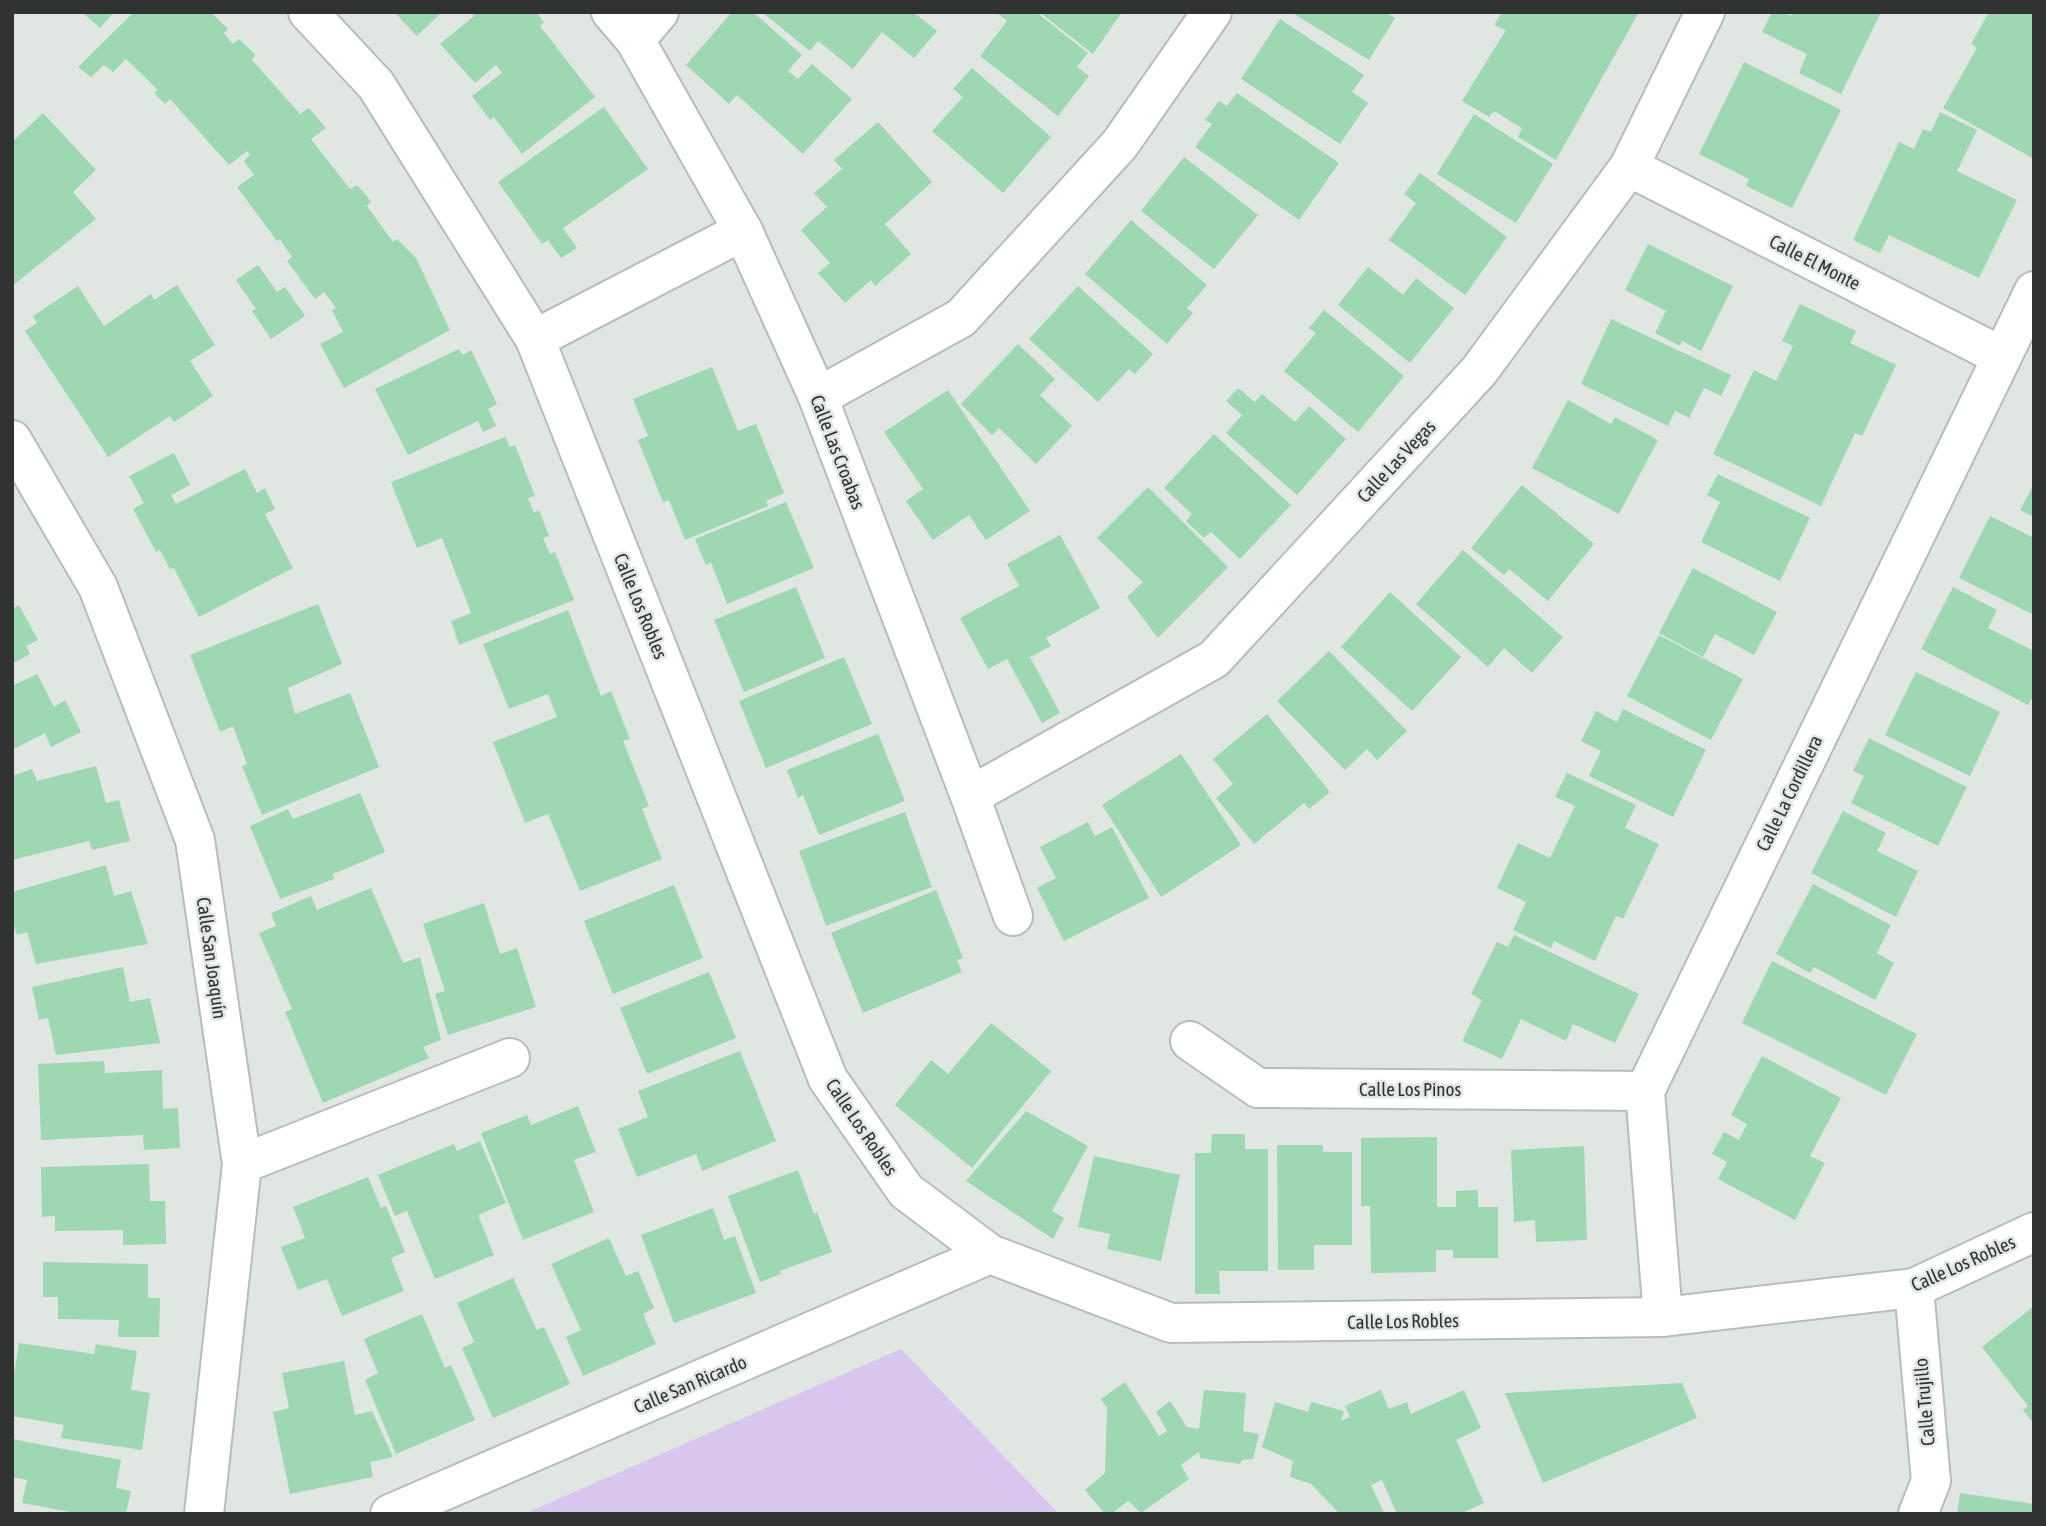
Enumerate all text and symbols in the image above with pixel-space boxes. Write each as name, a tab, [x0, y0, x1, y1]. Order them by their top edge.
street label: Calle El Monte	[1766, 230, 1864, 294]
street label: Calle Las Croabas	[806, 392, 870, 512]
street label: Calle Las Vegas	[1352, 415, 1440, 507]
street label: Calle Los Robles	[610, 550, 672, 662]
street label: Calle La Cordillera	[1751, 731, 1827, 855]
street label: Calle San Joaquín	[193, 896, 231, 1020]
street label: Calle Los Robles	[822, 1075, 903, 1180]
street label: Calle Los Pinos	[1359, 1078, 1461, 1100]
street label: Calle Los Robles	[1908, 1230, 2019, 1296]
street label: Calle Los Robles	[1347, 1309, 1459, 1333]
street label: Calle San Ricardo	[630, 1350, 750, 1418]
street label: Calle Trujillo	[1909, 1357, 1939, 1447]

